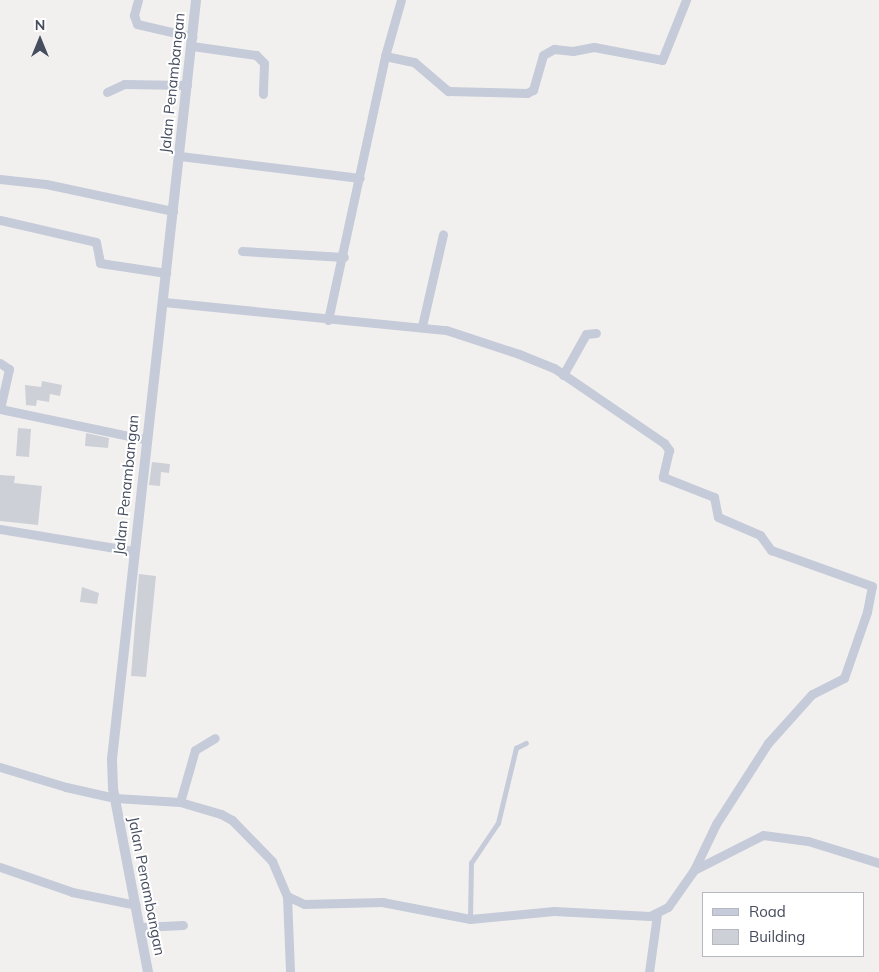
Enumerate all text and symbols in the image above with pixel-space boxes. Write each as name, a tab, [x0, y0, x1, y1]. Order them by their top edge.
street label: Jalan Penambangan	[156, 12, 188, 154]
north arrow	[15, 15, 65, 65]
text: N	[35, 16, 45, 34]
street label: Jalan Penambangan	[110, 414, 142, 556]
street label: Jalan Penambangan	[125, 815, 169, 957]
legend	[702, 892, 864, 957]
text: Road	[749, 902, 786, 921]
text: Building	[749, 927, 805, 946]

